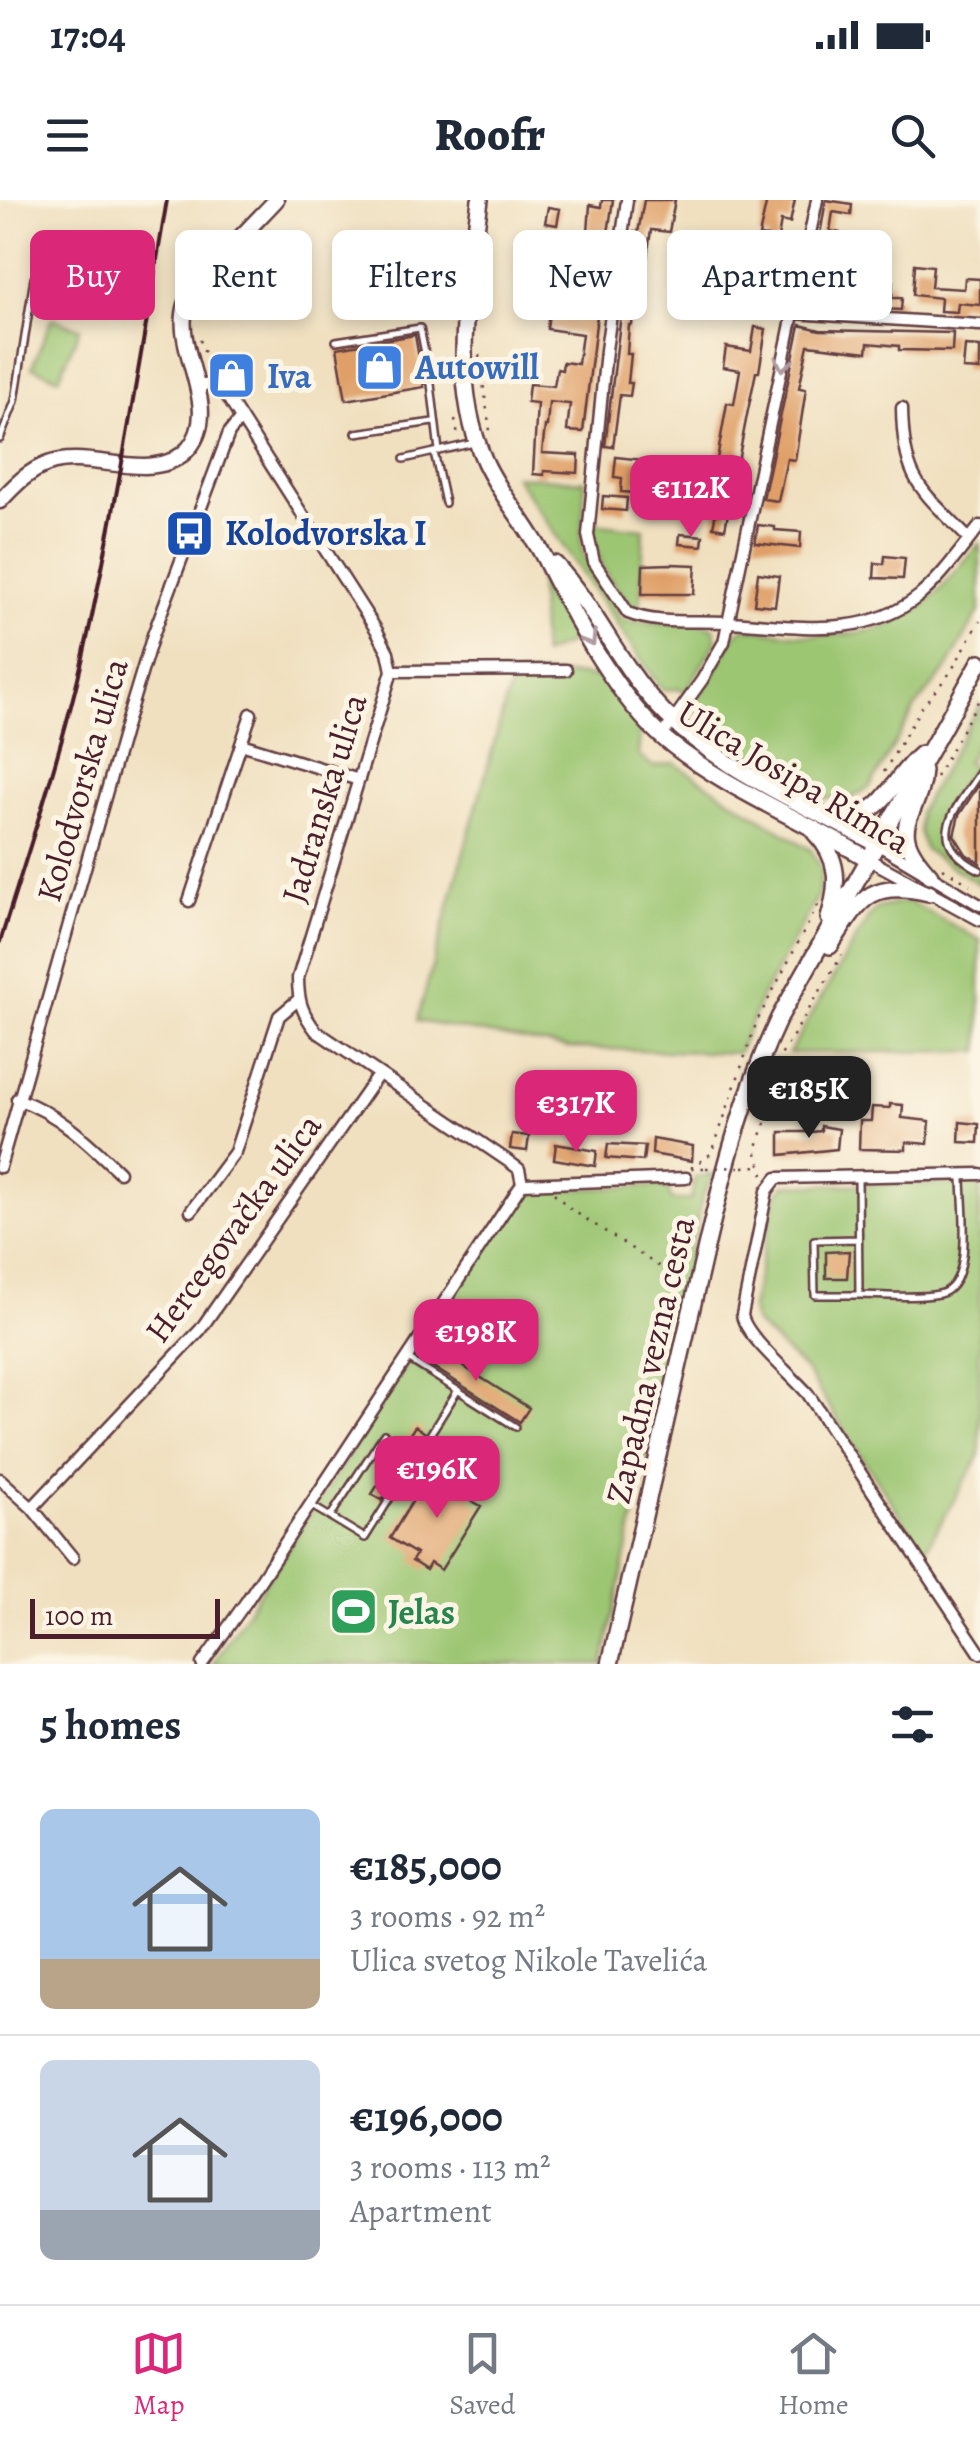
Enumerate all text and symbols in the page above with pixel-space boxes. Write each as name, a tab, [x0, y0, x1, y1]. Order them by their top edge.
text: 17:04	[50, 9, 126, 61]
text: Roofr	[435, 104, 545, 166]
icon: menu	[40, 108, 95, 163]
icon: search	[885, 108, 940, 163]
chip: Buy	[30, 230, 155, 320]
chip: Rent	[175, 230, 312, 320]
chip: Filters	[332, 230, 493, 320]
chip: New	[513, 230, 647, 320]
chip: Apartment	[667, 230, 892, 320]
shop icon: Autowill	[354, 341, 406, 393]
place label: Autowill	[414, 343, 539, 391]
shop icon: Iva	[206, 350, 258, 402]
place label: Iva	[267, 352, 312, 400]
one-way arrow	[773, 355, 794, 372]
pin: €112K	[621, 455, 761, 540]
text: €112K	[652, 465, 730, 509]
bus stop icon: Kolodvorska I	[164, 507, 216, 559]
place label: Kolodvorska I	[225, 509, 427, 557]
one-way arrow	[578, 628, 597, 646]
street label: Kolodvorska ulica	[24, 652, 140, 907]
street label: Jadranska ulica	[269, 687, 379, 908]
street label: Ulica Josipa Rimca	[669, 688, 920, 866]
pin: €185K	[739, 1056, 879, 1141]
text: €185K	[769, 1066, 849, 1110]
pin: €317K	[506, 1070, 646, 1155]
text: €317K	[537, 1080, 615, 1124]
street label: Hercegovačka ulica	[133, 1103, 333, 1352]
street label: Zapadna vezna cesta	[594, 1211, 707, 1508]
pin: €198K	[406, 1299, 546, 1384]
text: €198K	[435, 1309, 517, 1353]
pin: €196K	[367, 1436, 507, 1521]
text: €196K	[397, 1446, 477, 1490]
sports icon: Jelas	[327, 1586, 379, 1638]
place label: Jelas	[388, 1588, 455, 1636]
scale bar	[30, 1594, 220, 1638]
text: 100 m	[45, 1597, 113, 1635]
text: 5 homes	[40, 1696, 181, 1753]
icon: filters	[885, 1697, 940, 1752]
text: €185,000	[350, 1837, 502, 1894]
icon: home	[120, 1849, 240, 1969]
text: 3 rooms · 92 m²	[350, 1894, 545, 1938]
text: Ulica svetog Nikole Tavelića	[350, 1938, 708, 1982]
text: €196,000	[350, 2088, 503, 2145]
icon: home	[120, 2100, 240, 2220]
text: 3 rooms · 113 m²	[350, 2145, 551, 2189]
text: Apartment	[350, 2189, 492, 2233]
tab: Map	[131, 2326, 186, 2424]
tab: Saved	[449, 2326, 516, 2424]
tab: Home	[778, 2326, 849, 2424]

